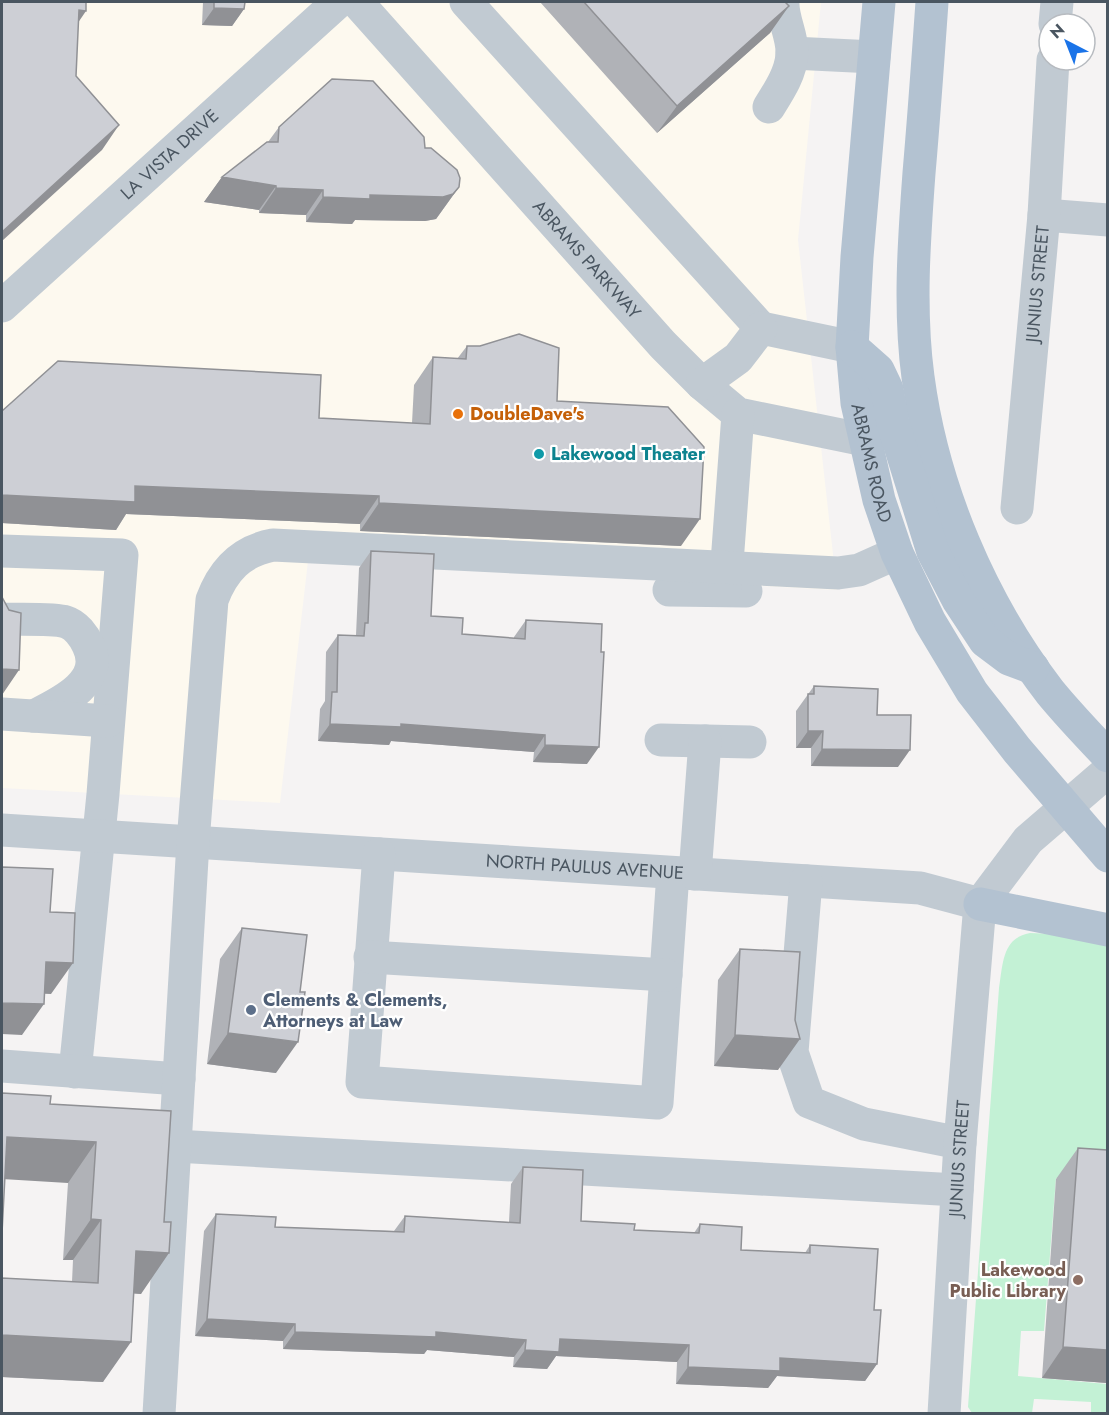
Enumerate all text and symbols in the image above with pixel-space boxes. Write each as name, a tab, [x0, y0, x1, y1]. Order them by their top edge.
north arrow	[1037, 12, 1097, 72]
text: N	[1045, 18, 1070, 44]
street label: LA VISTA DRIVE	[115, 103, 224, 206]
street label: ABRAMS PARKWAY	[526, 194, 648, 325]
street label: JUNIUS STREET	[1019, 224, 1056, 345]
place label: DoubleDave's	[470, 401, 584, 427]
street label: ABRAMS ROAD	[845, 401, 899, 526]
marker: DoubleDave's	[451, 407, 465, 421]
place label: Lakewood Theater	[551, 441, 706, 467]
marker: Lakewood Theater	[532, 447, 546, 461]
street label: NORTH PAULUS AVENUE	[485, 848, 685, 886]
place label: Clements & Clements, Attorneys at Law	[262, 987, 447, 1034]
marker: Clements & Clements, Attorneys at Law	[244, 1003, 258, 1017]
street label: JUNIUS STREET	[943, 1098, 977, 1220]
place label: Lakewood Public Library	[950, 1257, 1067, 1304]
marker: Lakewood Public Library	[1071, 1273, 1085, 1287]

